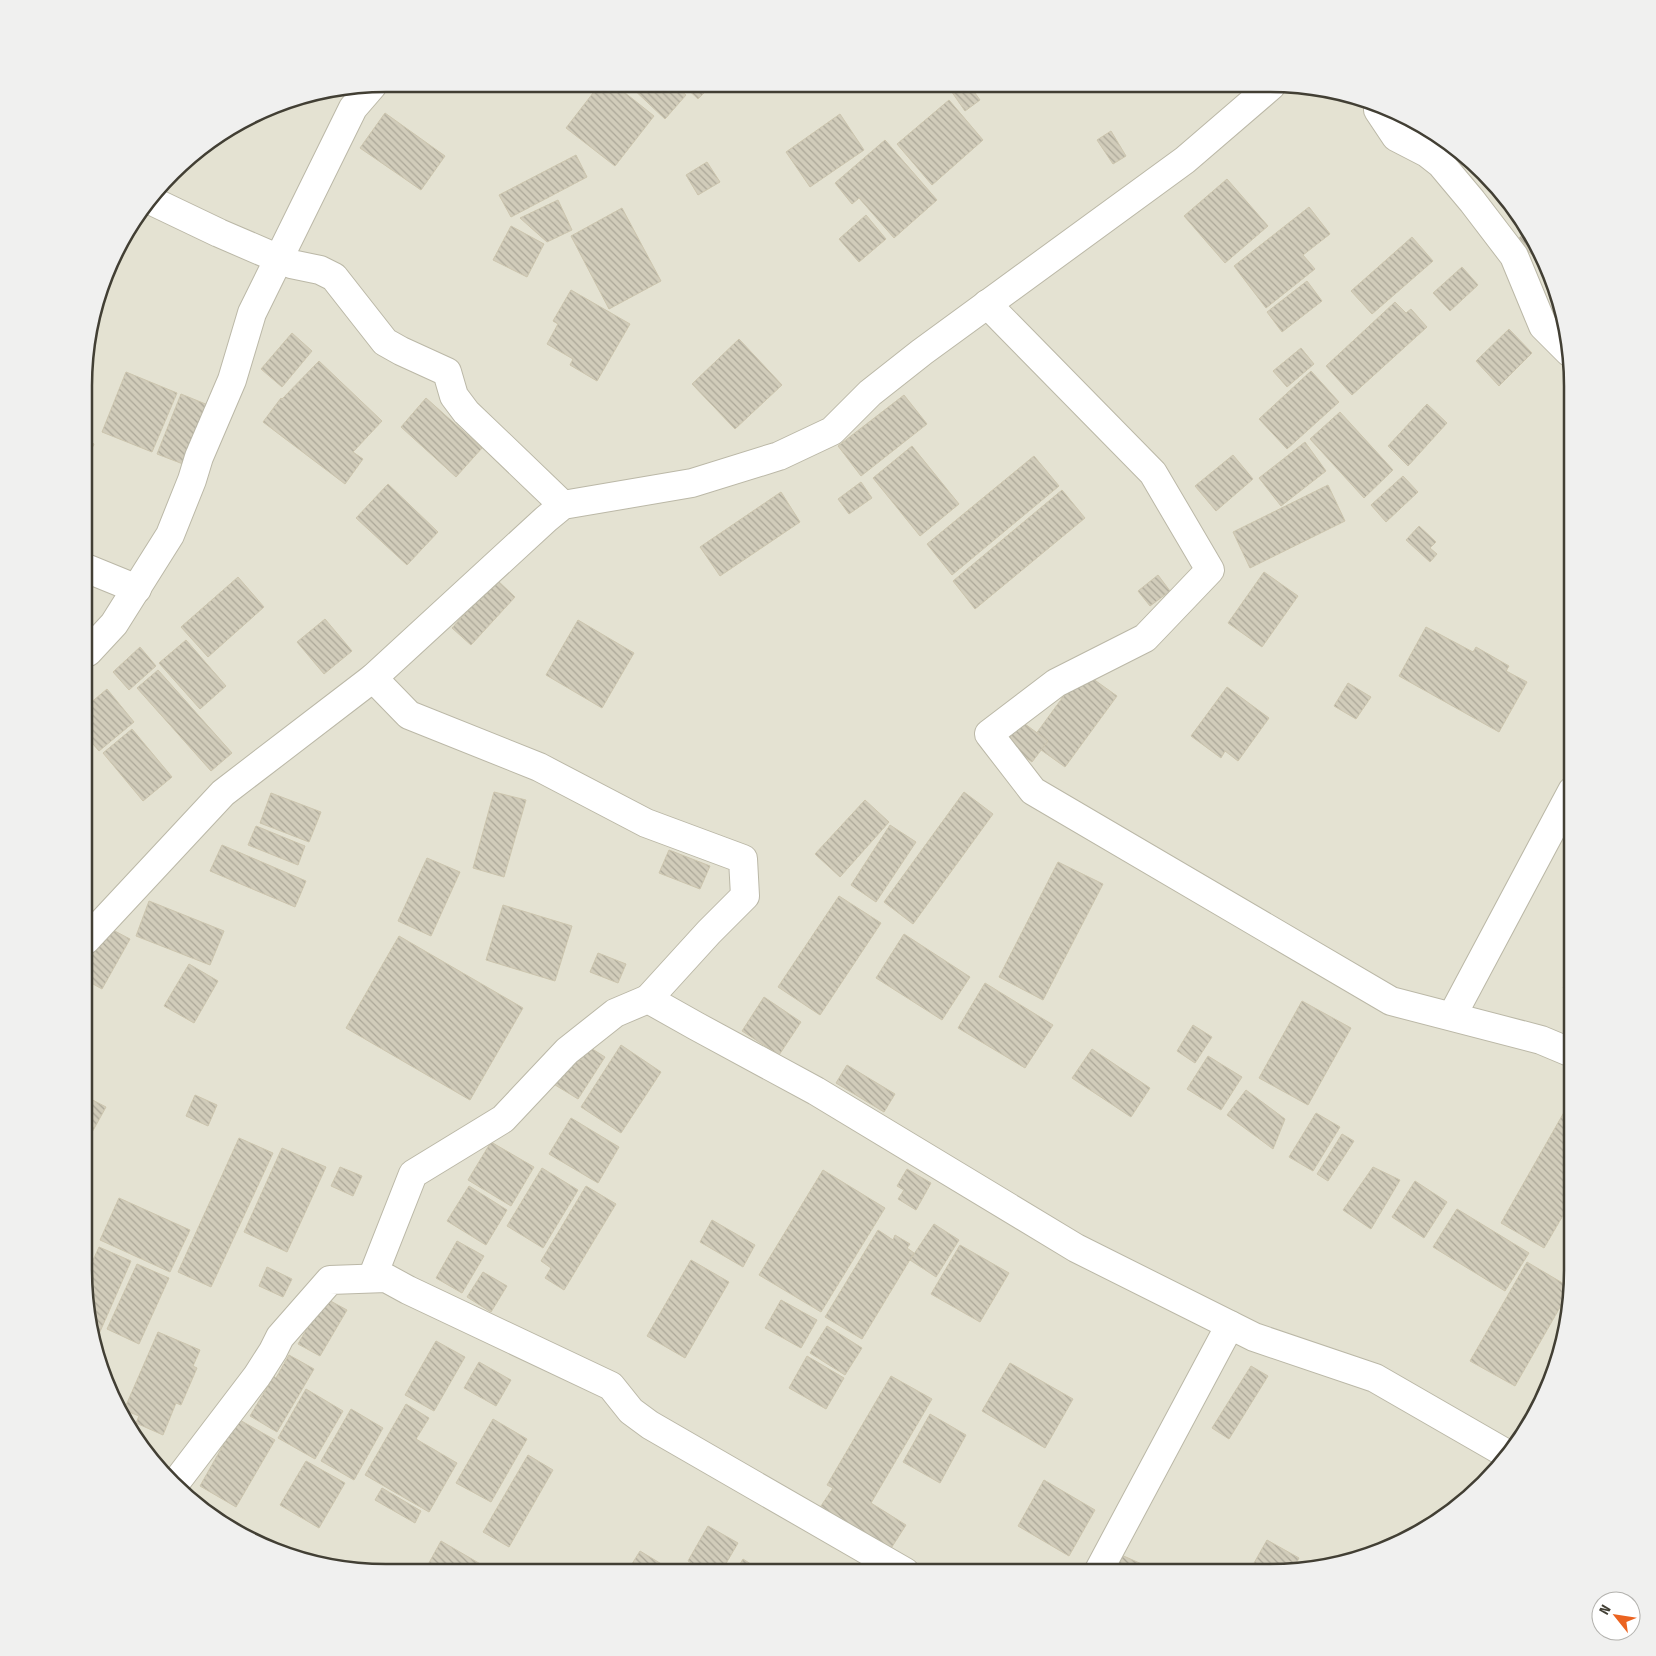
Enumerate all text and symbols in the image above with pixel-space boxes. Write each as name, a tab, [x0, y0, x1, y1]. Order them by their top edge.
north arrow	[1591, 1591, 1641, 1641]
text: N	[1596, 1602, 1615, 1618]

